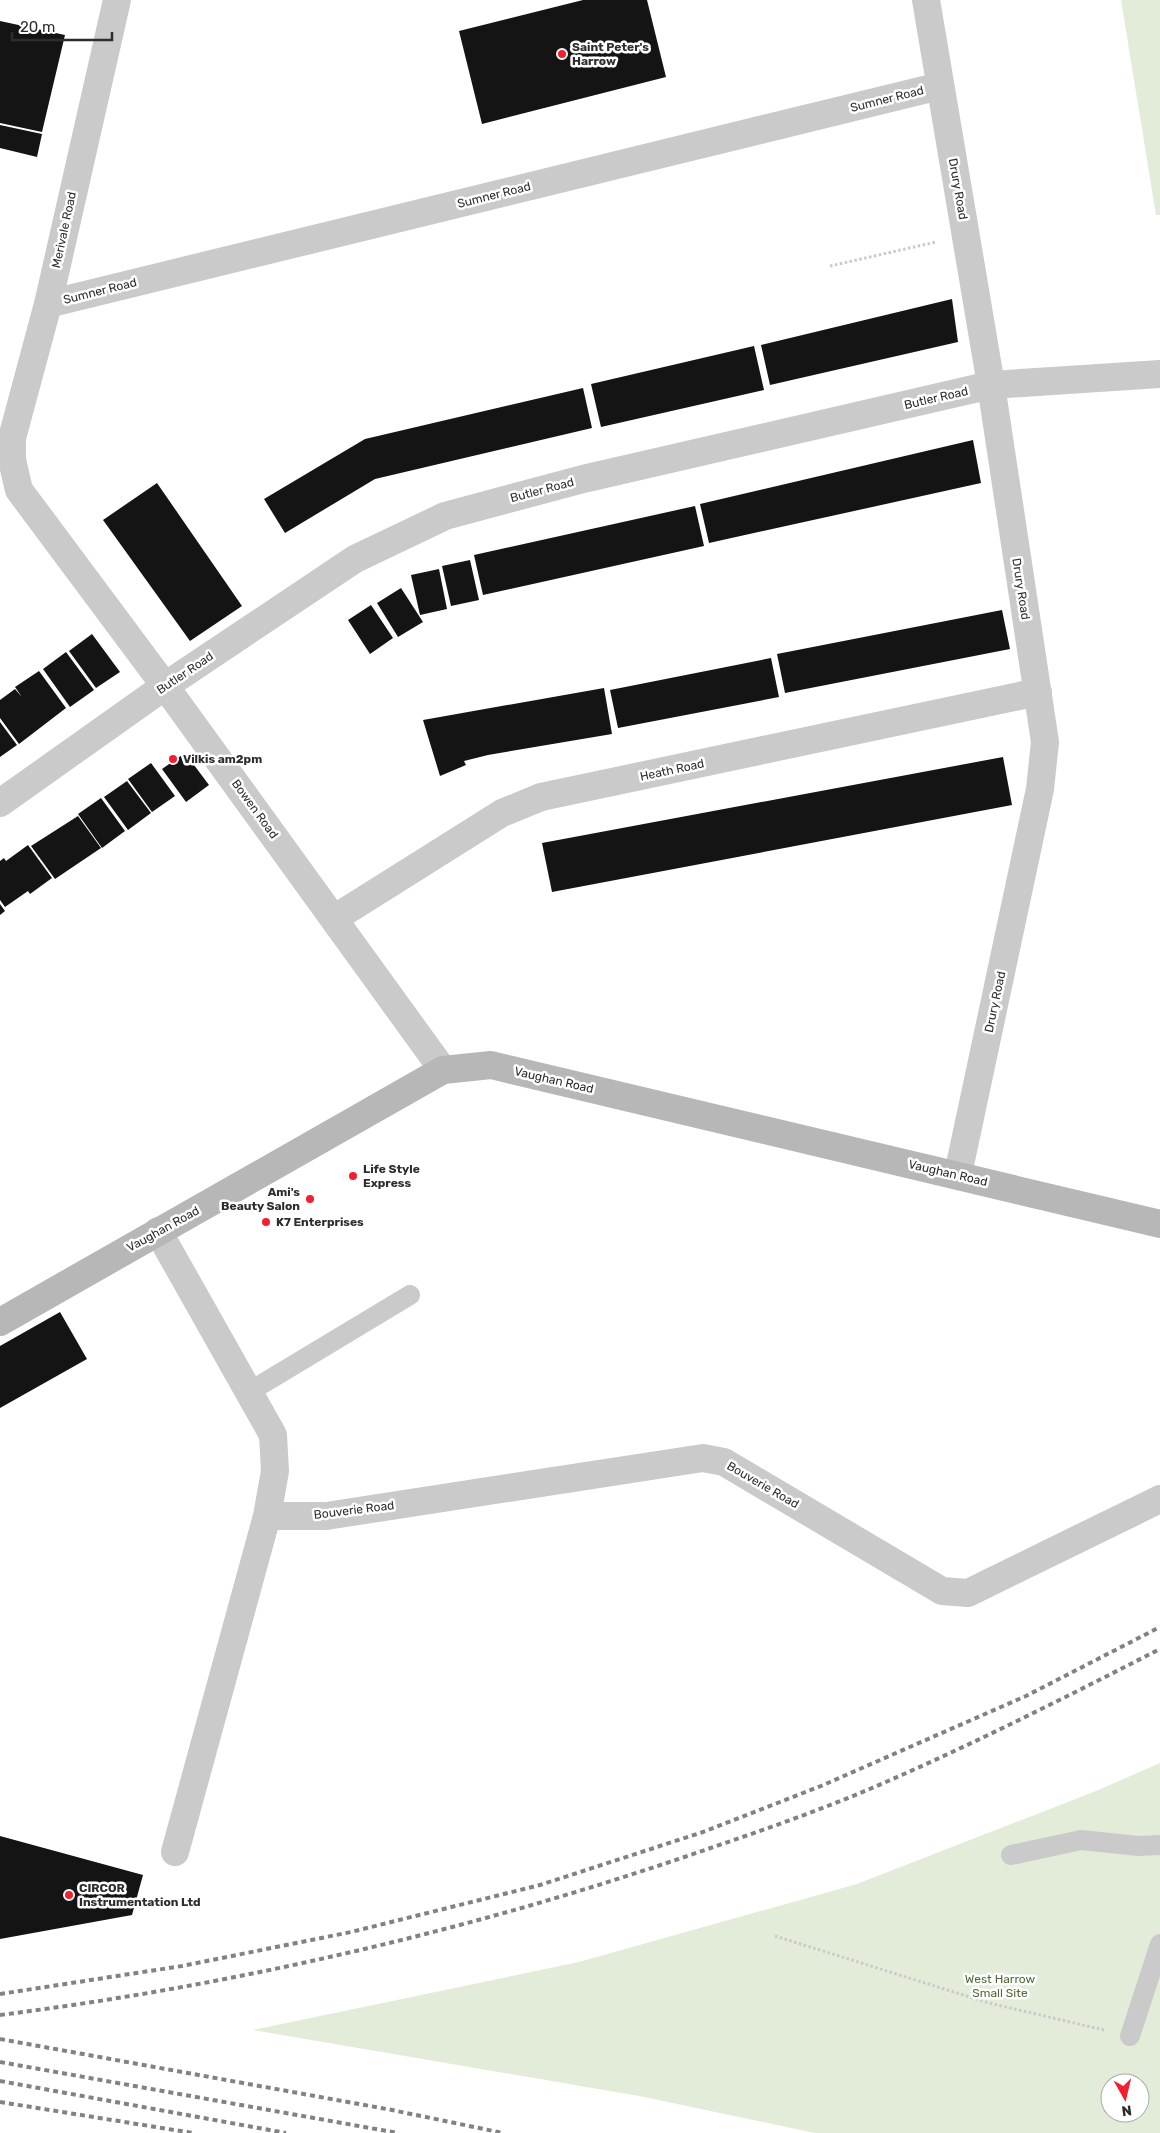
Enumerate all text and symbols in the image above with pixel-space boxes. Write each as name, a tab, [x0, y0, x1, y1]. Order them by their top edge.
scale bar	[12, 10, 112, 42]
text: 20 m	[20, 18, 55, 36]
place label: Saint Peter's Harrow	[572, 40, 649, 68]
marker: Saint Peter's Harrow	[556, 48, 568, 60]
street label: Sumner Road	[849, 83, 925, 115]
street label: Drury Road	[946, 157, 970, 221]
street label: Sumner Road	[456, 179, 532, 211]
street label: Merivale Road	[49, 191, 79, 269]
street label: Sumner Road	[62, 275, 138, 307]
street label: Butler Road	[903, 384, 969, 412]
street label: Butler Road	[509, 475, 575, 505]
street label: Drury Road	[1009, 557, 1033, 621]
street label: Butler Road	[154, 649, 216, 697]
place label: Vilkis am2pm	[183, 752, 262, 766]
marker: Vilkis am2pm	[167, 753, 179, 765]
street label: Heath Road	[639, 756, 705, 784]
street label: Bowen Road	[229, 777, 281, 841]
street label: Drury Road	[982, 970, 1008, 1034]
street label: Vaughan Road	[513, 1064, 595, 1096]
street label: Vaughan Road	[907, 1157, 989, 1189]
place label: Life Style Express	[363, 1162, 420, 1190]
marker: Life Style Express	[347, 1170, 359, 1182]
place label: Ami's Beauty Salon	[221, 1185, 300, 1213]
marker: Ami's Beauty Salon	[304, 1193, 316, 1205]
street label: Vaughan Road	[124, 1203, 202, 1255]
place label: K7 Enterprises	[276, 1215, 364, 1229]
marker: K7 Enterprises	[260, 1216, 272, 1228]
street label: Bouverie Road	[724, 1459, 802, 1511]
street label: Bouverie Road	[313, 1498, 395, 1522]
place label: CIRCOR Instrumentation Ltd	[79, 1881, 201, 1909]
marker: CIRCOR Instrumentation Ltd	[63, 1889, 75, 1901]
park label: West Harrow Small Site	[965, 1972, 1036, 2000]
north arrow	[1100, 2073, 1150, 2123]
text: N	[1121, 2101, 1133, 2119]

